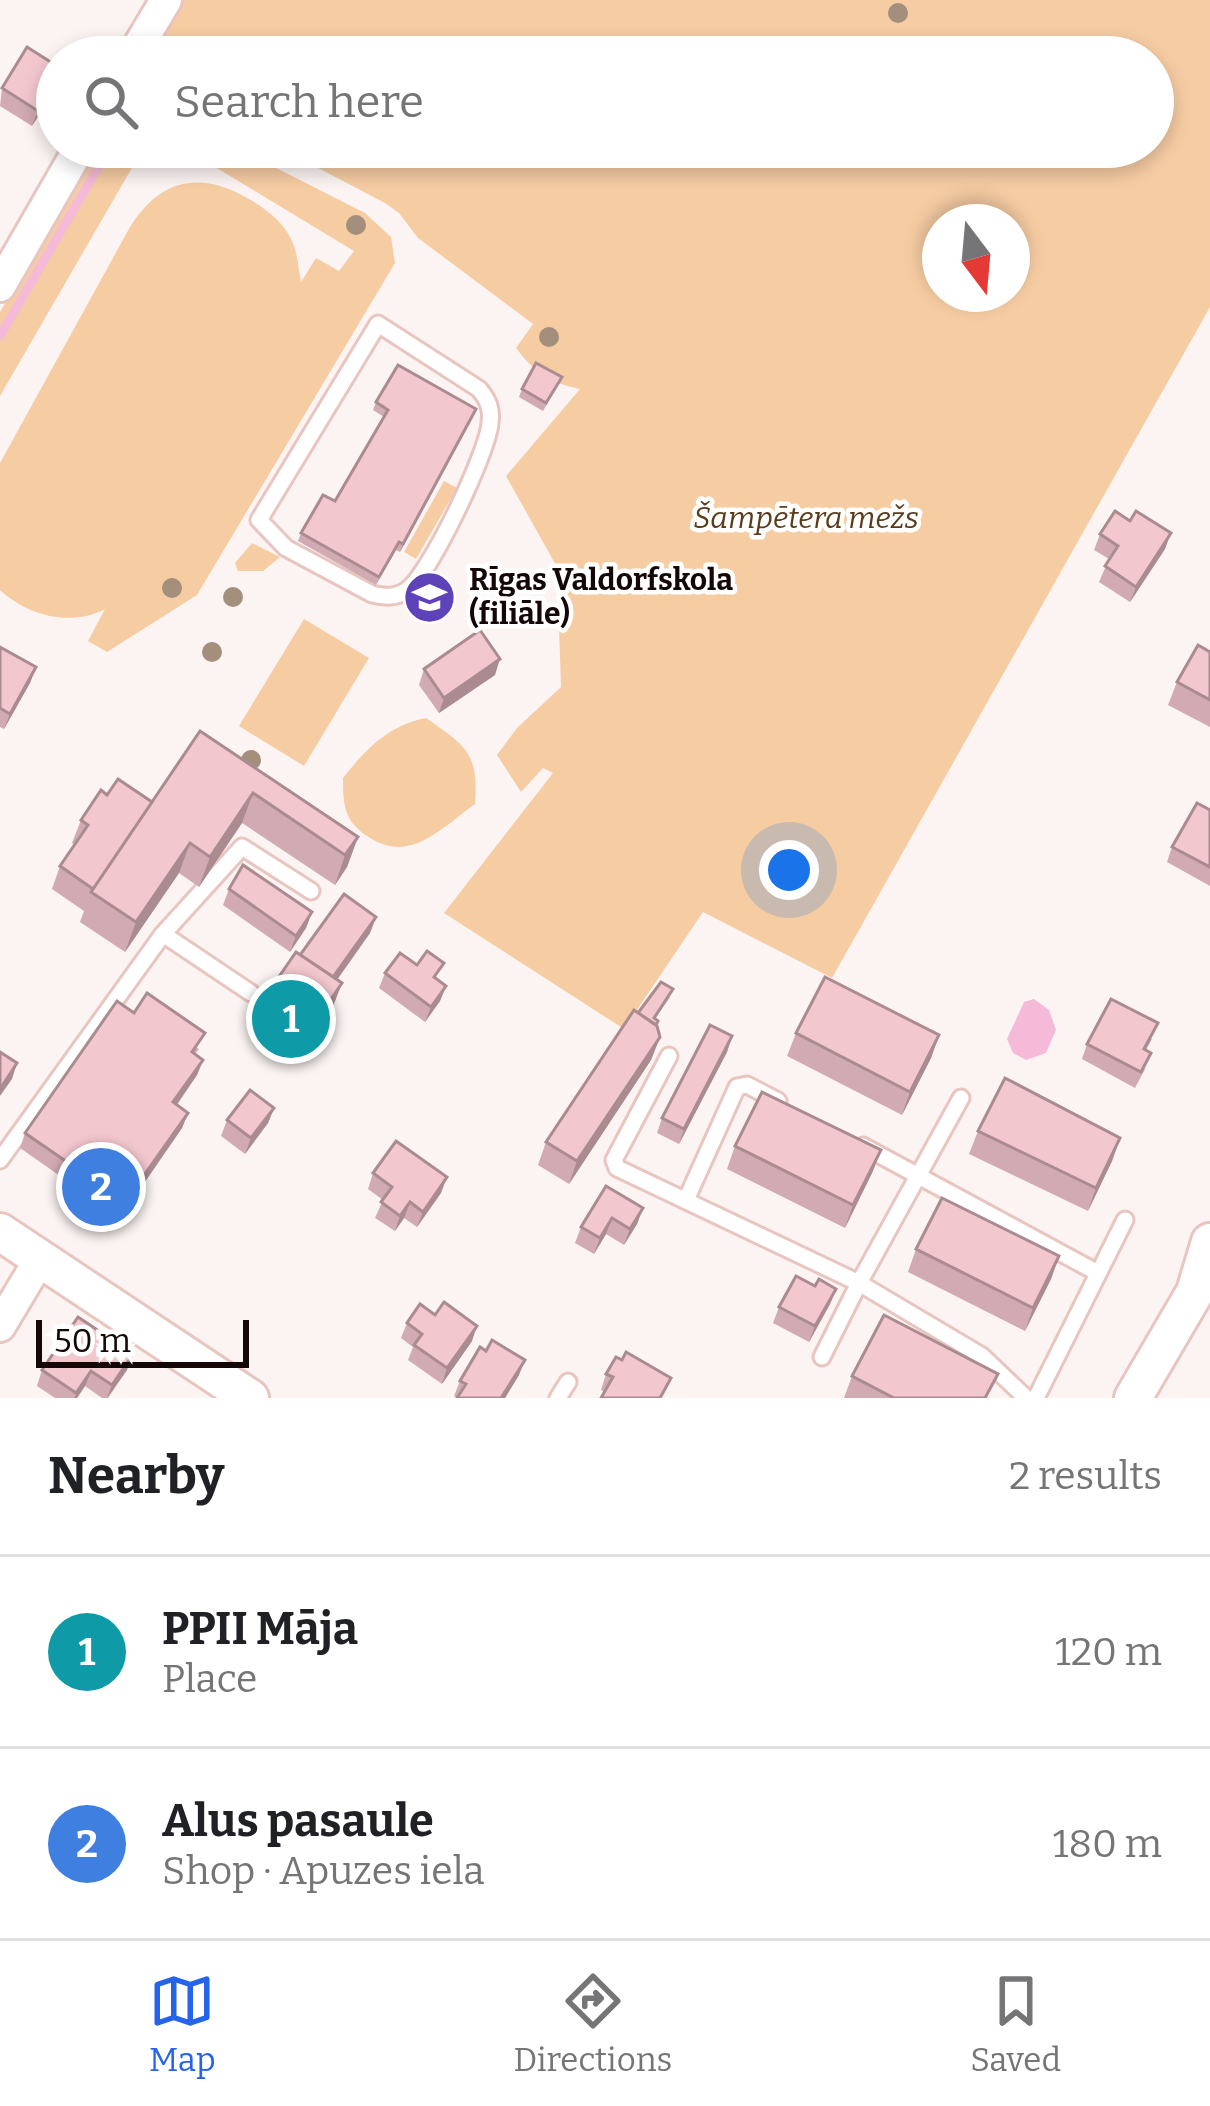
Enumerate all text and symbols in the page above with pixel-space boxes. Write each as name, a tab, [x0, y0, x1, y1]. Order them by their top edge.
search box	[36, 36, 1174, 168]
icon: search	[78, 69, 144, 135]
text: Search here	[174, 75, 424, 129]
north arrow	[922, 204, 1030, 312]
park label: Šampētera mežs	[693, 500, 919, 536]
place label: Rīgas Valdorfskola (filiāle)	[469, 562, 733, 632]
school or university icon: Rīgas Valdorfskola (filiāle)	[402, 569, 458, 625]
your location	[759, 840, 819, 900]
pin: 1	[252, 974, 330, 1064]
pin: 2	[62, 1142, 140, 1232]
scale bar	[36, 1314, 249, 1367]
text: 50 m	[54, 1321, 131, 1361]
text: Nearby	[48, 1445, 224, 1507]
text: 2 results	[1009, 1453, 1162, 1499]
text: PPII Māja	[162, 1602, 358, 1656]
text: 1	[79, 1629, 95, 1675]
text: 120 m	[1055, 1629, 1162, 1675]
text: Place	[162, 1656, 257, 1702]
text: Alus pasaule	[162, 1794, 434, 1848]
text: 2	[76, 1821, 98, 1867]
text: 180 m	[1053, 1821, 1162, 1867]
text: Shop · Apuzes iela	[162, 1848, 485, 1894]
tab: Map	[149, 1968, 216, 2080]
tab: Directions	[514, 1968, 672, 2080]
tab: Saved	[970, 1968, 1061, 2080]

